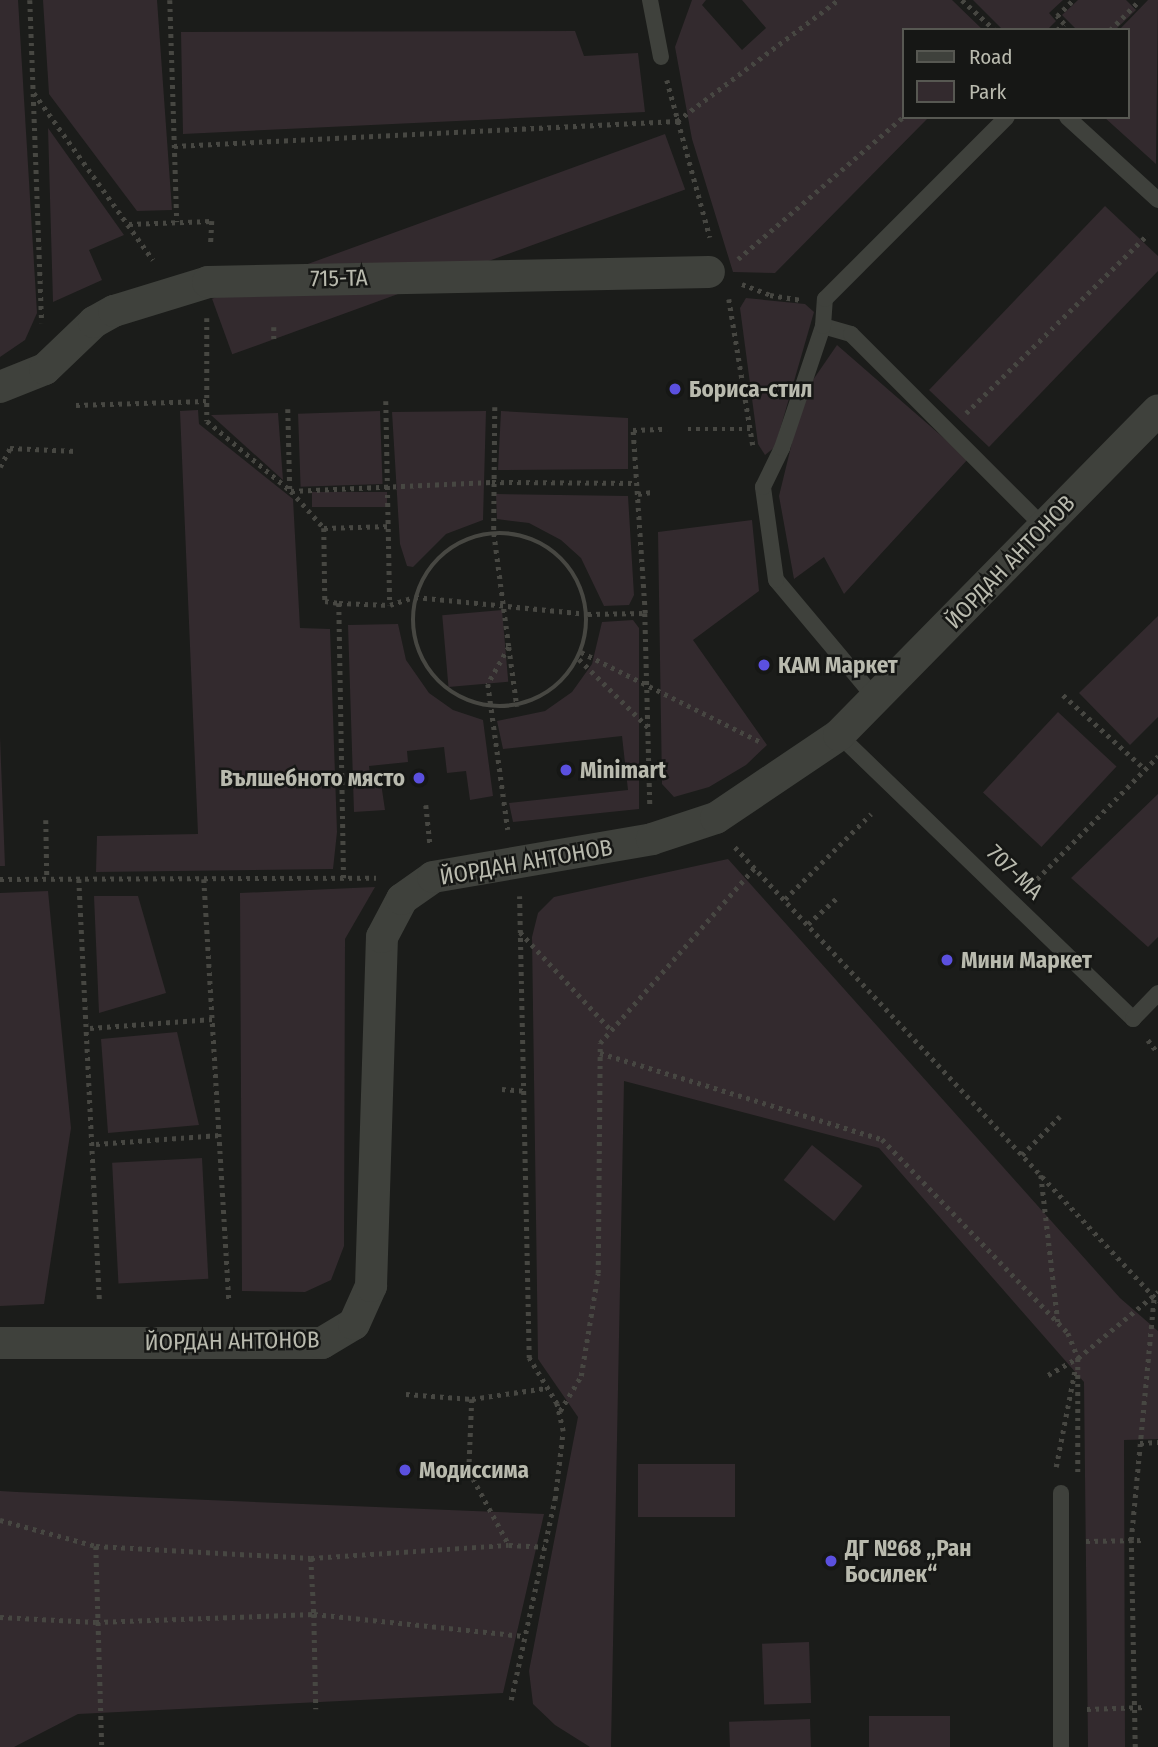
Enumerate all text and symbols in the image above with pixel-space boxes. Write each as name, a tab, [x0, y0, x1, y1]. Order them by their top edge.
legend	[902, 28, 1130, 119]
text: Road	[969, 44, 1013, 70]
text: Park	[969, 79, 1006, 105]
street label: 715-ТА	[310, 264, 368, 292]
place label: Бориса-стил	[689, 375, 812, 403]
marker: Бориса-стил	[667, 381, 683, 397]
street label: ЙОРДАН АНТОНОВ	[939, 490, 1081, 634]
place label: КАМ Маркет	[778, 651, 898, 679]
marker: КАМ Маркет	[756, 657, 772, 673]
place label: Minimart	[580, 756, 666, 784]
marker: Minimart	[558, 762, 574, 778]
place label: Вълшебното място	[220, 764, 405, 792]
marker: Вълшебното място	[411, 770, 427, 786]
street label: ЙОРДАН АНТОНОВ	[438, 833, 614, 891]
street label: 707-МА	[981, 839, 1049, 905]
place label: Мини Маркет	[961, 946, 1092, 974]
marker: Мини Маркет	[939, 952, 955, 968]
street label: ЙОРДАН АНТОНОВ	[144, 1326, 320, 1356]
place label: Модиссима	[419, 1456, 529, 1484]
marker: Модиссима	[397, 1462, 413, 1478]
place label: ДГ №68 „Ран Босилек“	[845, 1534, 971, 1588]
marker: ДГ №68 „Ран Босилек“	[823, 1553, 839, 1569]

